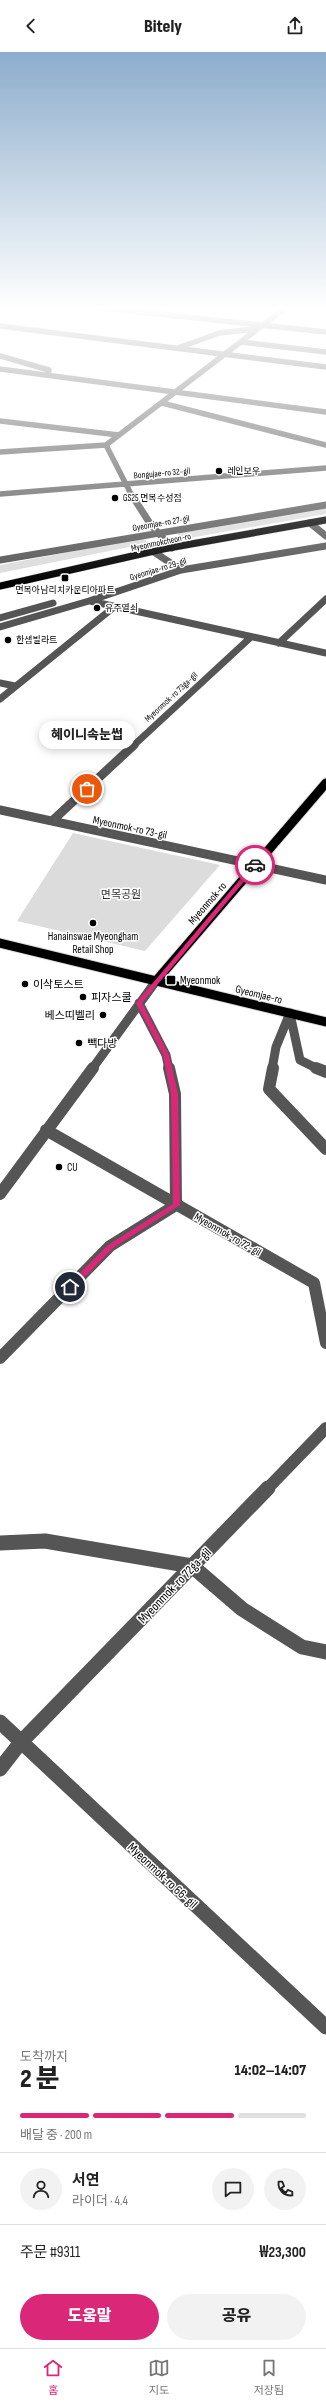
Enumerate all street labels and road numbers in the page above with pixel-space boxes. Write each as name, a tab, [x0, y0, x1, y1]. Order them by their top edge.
street label: Bongujae-ro 32-gil	[133, 466, 191, 481]
street label: Gyeomjae-ro 27-gil	[132, 513, 191, 534]
street label: Myeonmokcheon-ro	[130, 531, 192, 554]
street label: Gyeomjae-ro 29-gil	[128, 556, 188, 583]
street label: Myeonmok-ro 73ga-gil	[143, 670, 200, 725]
street label: Myeonmok-ro 73-gil	[92, 813, 168, 842]
street label: Myeonmok-ro	[185, 879, 230, 927]
street label: Gyeomjae-ro	[234, 982, 284, 1007]
street label: Myeonmok-ro 72-gil	[192, 1210, 264, 1259]
street label: Myeonmok-ro 72ga-gil	[135, 1545, 215, 1627]
street label: Myeonmok-ro 66-gil	[124, 1839, 201, 1912]

